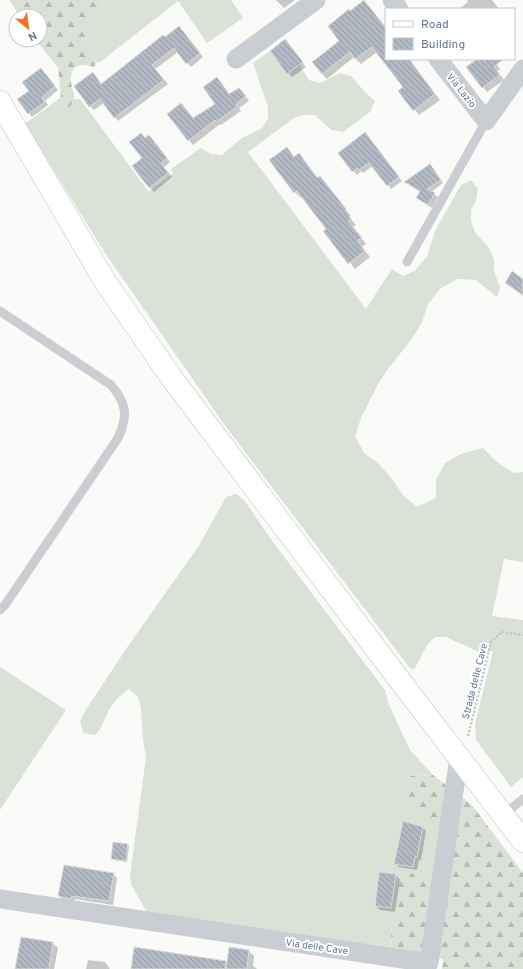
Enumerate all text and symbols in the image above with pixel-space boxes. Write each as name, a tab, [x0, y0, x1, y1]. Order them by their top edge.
north arrow	[8, 8, 48, 48]
legend	[385, 8, 515, 60]
text: Road	[421, 17, 449, 33]
text: N	[26, 28, 39, 44]
text: Building	[421, 37, 465, 53]
street label: Via Lazio	[443, 71, 479, 111]
street label: Strada delle Cave	[460, 642, 491, 721]
street label: Via delle Cave	[285, 937, 349, 958]

